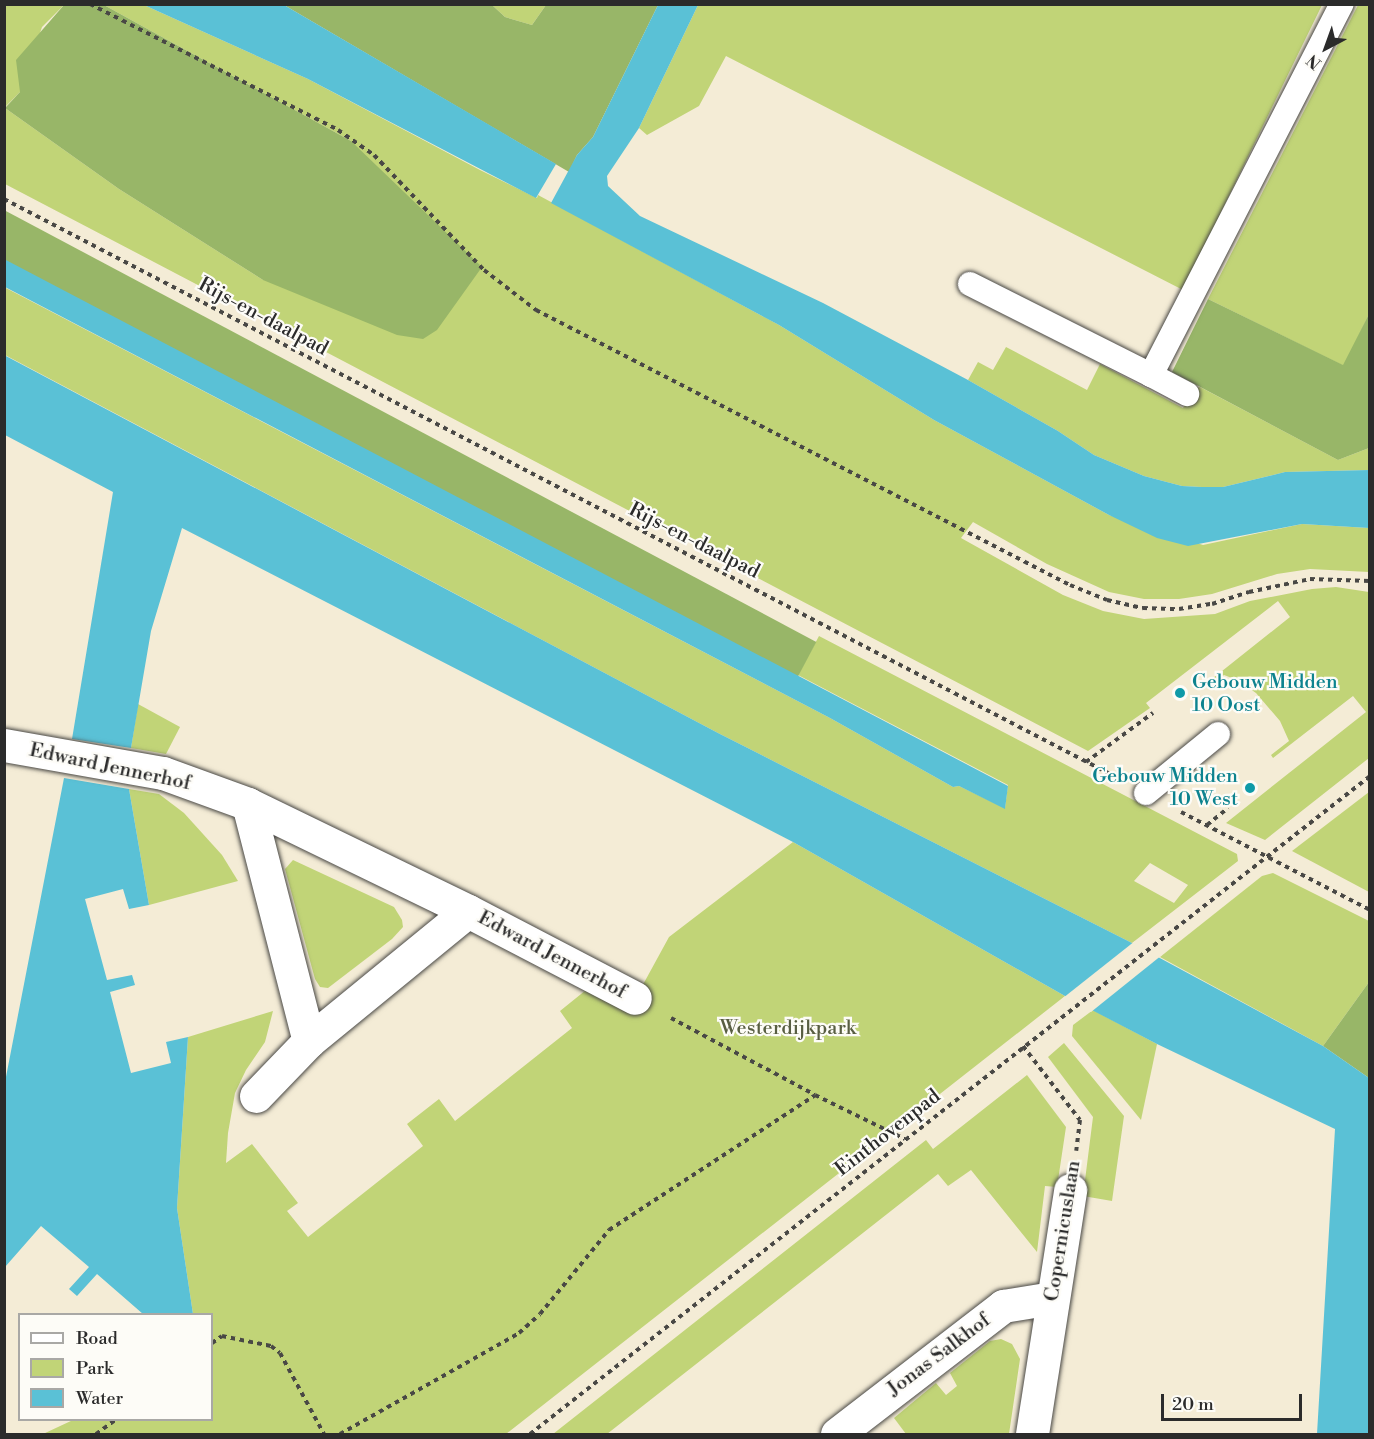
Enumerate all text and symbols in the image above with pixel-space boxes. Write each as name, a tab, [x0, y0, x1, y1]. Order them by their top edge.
north arrow	[1296, 18, 1356, 78]
text: N	[1303, 50, 1326, 73]
street label: Rijs-en-daalpad	[194, 273, 332, 361]
street label: Rijs-en-daalpad	[625, 498, 763, 584]
place label: Gebouw Midden 10 Oost	[1192, 670, 1338, 717]
marker: Gebouw Midden 10 Oost	[1173, 686, 1187, 700]
street label: Edward Jennerhof	[27, 738, 193, 796]
place label: Gebouw Midden 10 West	[1092, 765, 1238, 812]
marker: Gebouw Midden 10 West	[1243, 781, 1257, 795]
street label: Edward Jennerhof	[474, 906, 630, 1004]
park label: Westerdijkpark	[720, 1016, 856, 1040]
street label: Einthovenpad	[831, 1084, 945, 1182]
street label: Copernicuslaan	[1040, 1159, 1086, 1303]
street label: Jonas Salkhof	[883, 1308, 995, 1402]
legend	[18, 1313, 213, 1421]
text: Road	[76, 1327, 118, 1350]
text: Park	[76, 1357, 113, 1380]
scale bar	[1164, 1382, 1305, 1420]
text: Water	[76, 1387, 123, 1410]
text: 20 m	[1172, 1393, 1214, 1416]

